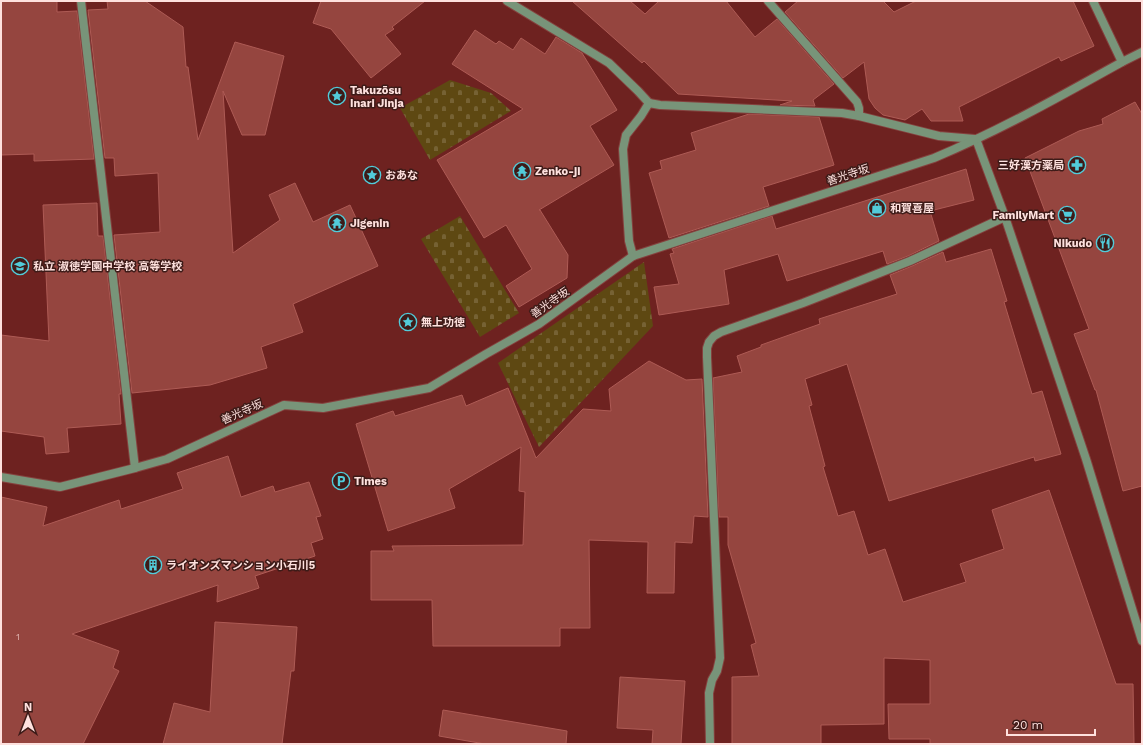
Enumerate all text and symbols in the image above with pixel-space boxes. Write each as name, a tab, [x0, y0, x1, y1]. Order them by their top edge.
place label: Takuzōsu Inari Jinja	[350, 84, 405, 110]
place icon: Takuzōsu Inari Jinja	[327, 86, 347, 106]
pharmacy icon: 三好漢方薬局	[1067, 155, 1087, 175]
place label: 三好漢方薬局	[998, 159, 1064, 172]
temple icon: Zenko-ji	[512, 161, 532, 181]
street label: 善光寺坂	[825, 162, 871, 188]
place icon: おあな	[362, 165, 382, 185]
place label: Zenko-ji	[535, 165, 580, 178]
place label: おあな	[385, 169, 418, 182]
shop icon: 和賀喜屋	[867, 198, 887, 218]
place label: 和賀喜屋	[890, 202, 934, 215]
supermarket icon: FamilyMart	[1057, 205, 1077, 225]
place label: FamilyMart	[992, 209, 1054, 222]
temple icon: Jigenin	[327, 213, 347, 233]
place label: Jigenin	[350, 217, 390, 230]
restaurant icon: Nikudo	[1095, 233, 1115, 253]
place label: Nikudo	[1054, 237, 1092, 250]
school or university icon: 私立 淑徳学園中学校 高等学校	[10, 256, 30, 276]
place label: 私立 淑徳学園中学校 高等学校	[33, 260, 182, 273]
street label: 善光寺坂	[528, 285, 572, 321]
place icon: 無上功徳	[398, 312, 418, 332]
place label: 無上功徳	[421, 316, 465, 329]
street label: 善光寺坂	[219, 397, 265, 427]
parking icon: Times	[331, 471, 351, 491]
place label: Times	[354, 475, 387, 488]
building icon: ライオンズマンション小石川5	[143, 555, 163, 575]
place label: ライオンズマンション小石川5	[166, 559, 315, 572]
house number: 1	[16, 632, 20, 642]
north arrow	[8, 697, 48, 737]
text: N	[24, 701, 32, 714]
scale bar	[1007, 711, 1095, 737]
text: 20 m	[1013, 718, 1043, 732]

